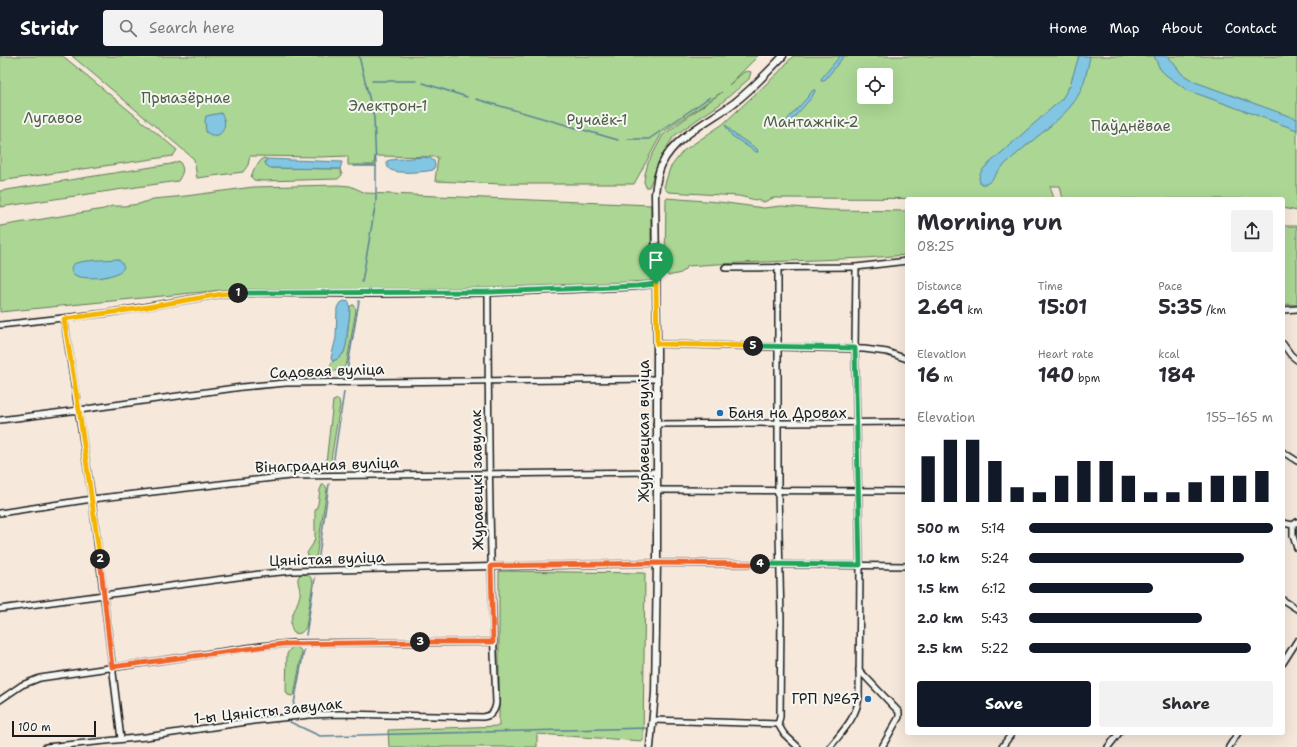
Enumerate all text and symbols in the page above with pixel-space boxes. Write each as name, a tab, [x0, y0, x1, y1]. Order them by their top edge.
search box	[103, 10, 383, 46]
text: Stridr	[20, 16, 79, 41]
icon: search	[117, 17, 139, 39]
text: Search here	[149, 18, 235, 38]
text: Home	[1049, 19, 1088, 37]
text: Map	[1110, 19, 1140, 37]
text: About	[1162, 19, 1203, 37]
text: Contact	[1225, 19, 1277, 37]
map controls	[857, 68, 893, 104]
button: locate	[857, 68, 893, 104]
park label: Прыазёрнае	[141, 88, 231, 108]
park label: Электрон-1	[349, 96, 427, 116]
park label: Лугавое	[24, 108, 82, 128]
park label: Ручаёк-1	[566, 110, 628, 130]
park label: Мантажнік-2	[763, 112, 859, 132]
park label: Паўднёвае	[1091, 116, 1171, 136]
text: Morning run	[917, 208, 1062, 237]
button: share	[1231, 210, 1273, 252]
text: 08:25	[917, 238, 954, 255]
pin	[639, 243, 673, 284]
icon: arrive	[645, 249, 667, 271]
text: Distance	[917, 279, 962, 294]
text: Time	[1038, 279, 1063, 294]
text: Pace	[1158, 279, 1183, 294]
pin: 1	[228, 283, 248, 303]
text: 1	[235, 285, 241, 300]
text: 2.69	[917, 294, 963, 320]
text: 15:01	[1038, 294, 1087, 320]
text: 5:35	[1158, 294, 1203, 320]
text: km	[963, 303, 983, 318]
text: /km	[1203, 303, 1226, 318]
pin: 5	[743, 336, 763, 356]
text: 5	[750, 338, 756, 353]
text: Elevation	[917, 347, 966, 362]
text: Heart rate	[1038, 347, 1094, 362]
text: kcal	[1158, 347, 1180, 362]
street label: Садовая вуліца	[269, 359, 385, 383]
street label: Журавецкая вуліца	[634, 359, 654, 502]
text: 16	[917, 362, 940, 388]
text: 140	[1038, 362, 1074, 388]
text: 184	[1158, 362, 1195, 388]
text: m	[940, 371, 953, 386]
text: bpm	[1074, 371, 1100, 386]
place label: Баня на Дровах	[728, 403, 847, 423]
marker: Баня на Дровах	[715, 408, 725, 418]
street label: Журавецкі завулак	[466, 409, 488, 551]
text: Elevation	[917, 409, 975, 426]
text: 155–165 m	[1206, 409, 1273, 426]
street label: Вінаградная вуліца	[255, 452, 400, 478]
text: 500 m	[917, 520, 960, 537]
text: 5:14	[981, 520, 1005, 537]
street label: Цяністая вуліца	[269, 547, 386, 571]
pin: 2	[90, 549, 110, 569]
text: 1.0 km	[917, 550, 959, 567]
text: 5:24	[981, 550, 1009, 567]
text: 2	[96, 551, 104, 566]
pin: 4	[750, 554, 770, 574]
text: 4	[756, 556, 764, 571]
text: 1.5 km	[917, 580, 959, 597]
text: 6:12	[981, 580, 1006, 597]
text: 2.0 km	[917, 610, 963, 627]
text: 5:43	[981, 610, 1009, 627]
pin: 3	[410, 632, 430, 652]
text: 3	[416, 634, 424, 649]
text: 2.5 km	[917, 640, 963, 657]
text: 5:22	[981, 640, 1009, 657]
button: Save	[917, 681, 1091, 727]
button: Share	[1099, 681, 1273, 727]
place label: ГРП №67	[791, 689, 860, 709]
street label: 1-ы Цяністы завулак	[193, 693, 343, 729]
marker: ГРП №67	[863, 694, 873, 704]
scale bar	[12, 719, 96, 738]
text: 100 m	[18, 720, 51, 735]

